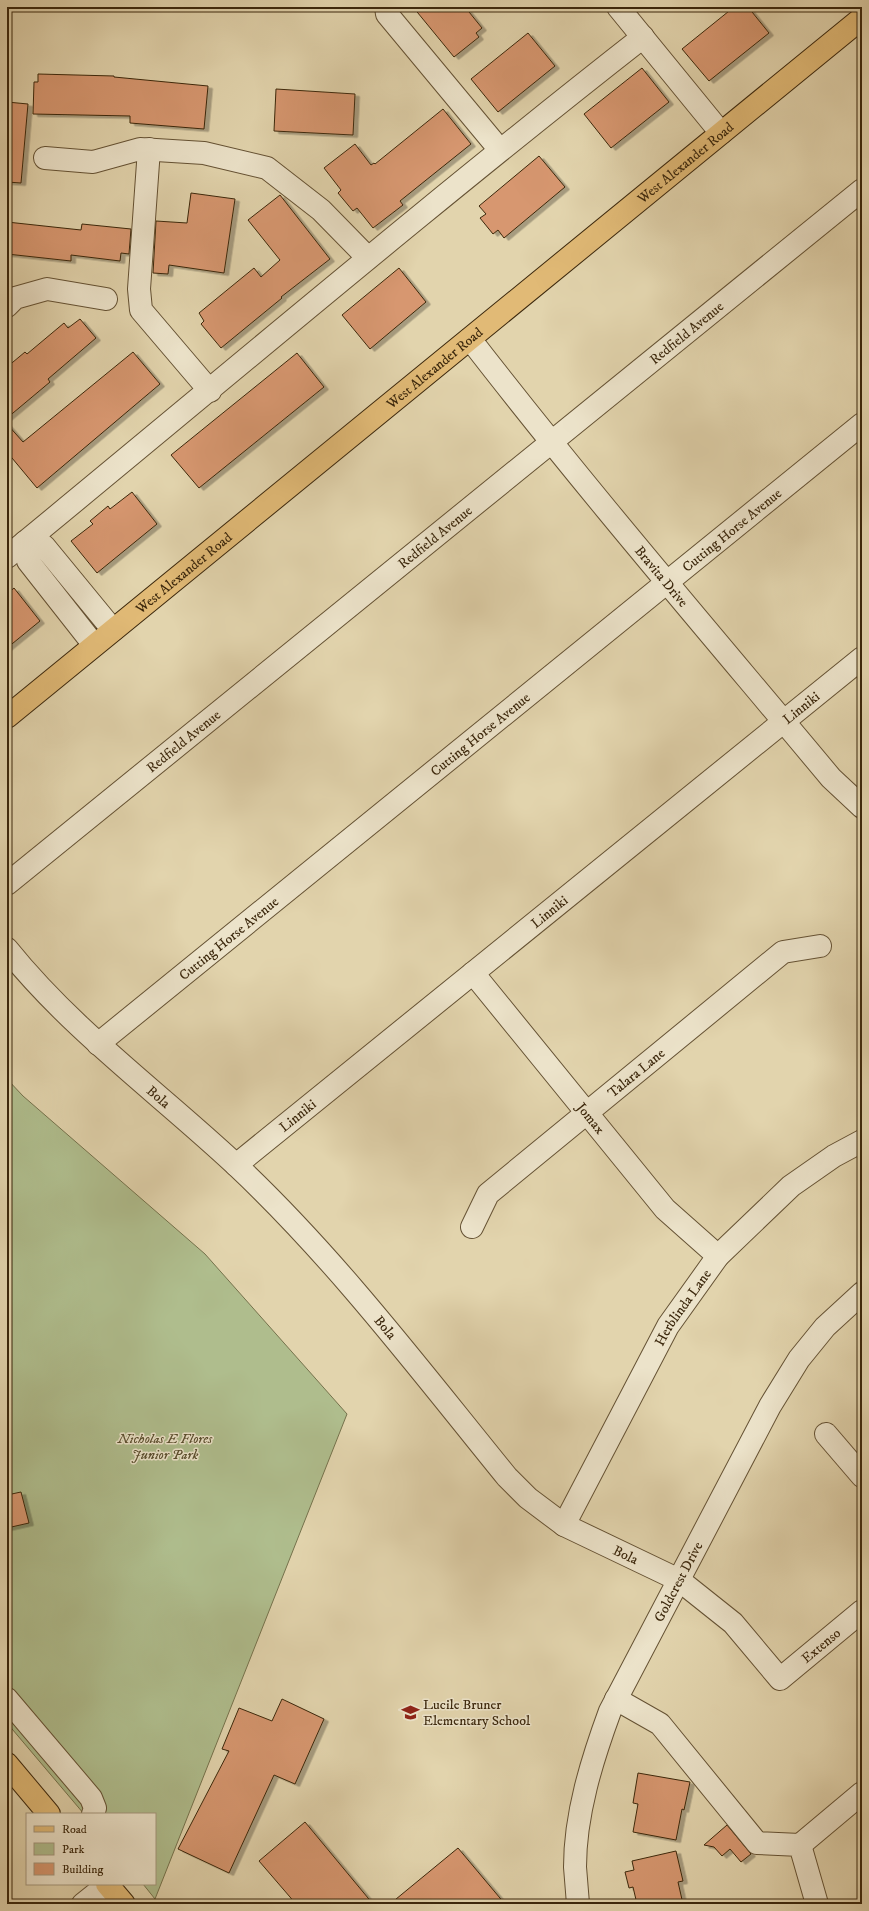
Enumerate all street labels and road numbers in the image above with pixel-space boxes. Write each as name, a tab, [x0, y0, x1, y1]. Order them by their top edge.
street label: West Alexander Road	[633, 119, 738, 209]
street label: Redfield Avenue	[646, 298, 728, 369]
street label: West Alexander Road	[382, 324, 487, 414]
street label: Cutting Horse Avenue	[679, 485, 786, 576]
street label: Redfield Avenue	[395, 502, 476, 573]
street label: West Alexander Road	[132, 529, 236, 619]
street label: Bravita Drive	[630, 542, 692, 611]
street label: Linniki	[779, 688, 824, 729]
street label: Cutting Horse Avenue	[427, 689, 534, 781]
street label: Redfield Avenue	[143, 706, 225, 777]
street label: Linniki	[528, 892, 572, 933]
street label: Cutting Horse Avenue	[176, 893, 283, 985]
street label: Talara Lane	[604, 1045, 669, 1102]
street label: Bola	[142, 1082, 174, 1113]
street label: Linniki	[276, 1095, 321, 1136]
street label: Jomax	[571, 1098, 608, 1138]
street label: Herblinda Lane	[651, 1266, 716, 1349]
street label: Bola	[370, 1312, 400, 1344]
street label: Goldcrest Drive	[650, 1539, 707, 1625]
street label: Bola	[610, 1542, 641, 1569]
street label: Extenso	[798, 1624, 845, 1668]

